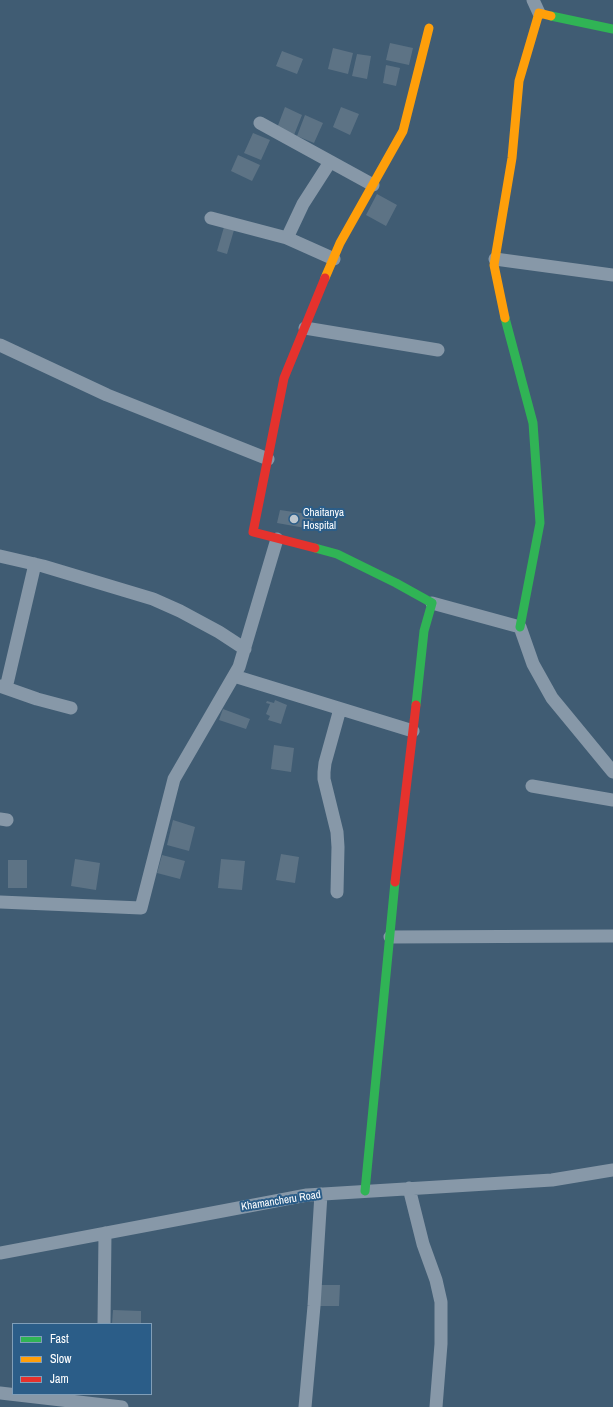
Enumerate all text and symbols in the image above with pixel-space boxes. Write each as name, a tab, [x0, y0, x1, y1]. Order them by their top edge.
place label: Chaitanya Hospital	[303, 506, 344, 532]
marker: Chaitanya Hospital	[288, 513, 300, 525]
street label: Khamancheru Road	[240, 1188, 322, 1214]
legend	[12, 1323, 152, 1395]
text: Fast	[50, 1331, 69, 1347]
text: Slow	[50, 1351, 71, 1367]
text: Jam	[50, 1371, 69, 1387]

